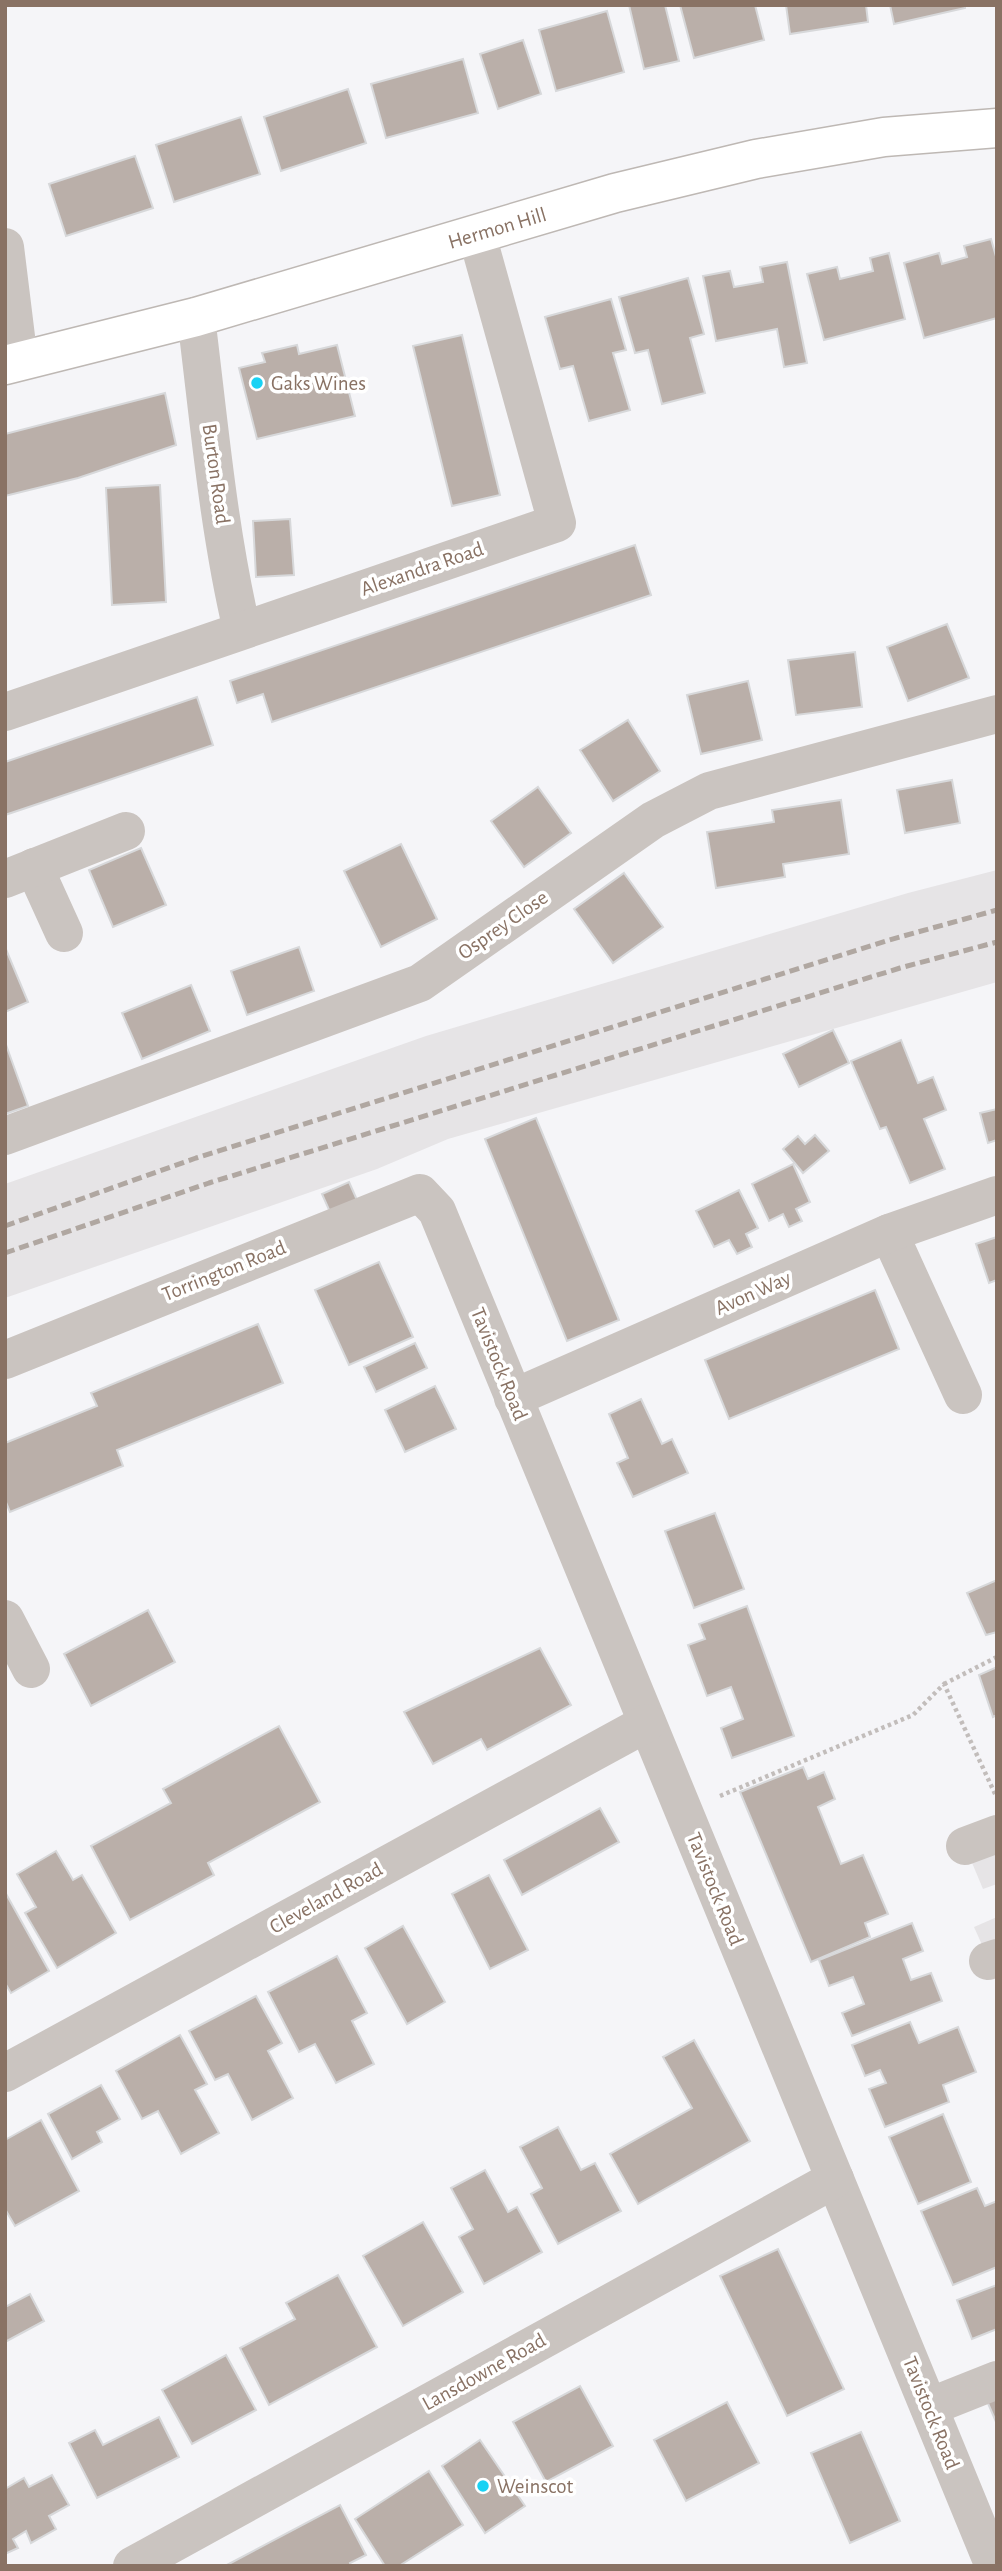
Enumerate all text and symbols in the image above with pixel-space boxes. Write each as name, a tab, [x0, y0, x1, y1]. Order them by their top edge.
street label: Hermon Hill	[445, 203, 549, 252]
place label: Gaks Wines	[271, 373, 366, 394]
marker: Gaks Wines	[249, 375, 265, 391]
street label: Burton Road	[199, 422, 233, 526]
street label: Alexandra Road	[358, 538, 486, 600]
street label: Osprey Close	[454, 886, 552, 964]
street label: Torrington Road	[159, 1237, 289, 1305]
street label: Avon Way	[712, 1267, 794, 1319]
street label: Tavistock Road	[467, 1305, 531, 1424]
street label: Tavistock Road	[683, 1830, 747, 1949]
street label: Cleveland Road	[266, 1858, 386, 1938]
street label: Lansdowne Road	[419, 2329, 549, 2415]
street label: Tavistock Road	[899, 2354, 963, 2473]
place label: Weinscot	[497, 2476, 574, 2497]
marker: Weinscot	[475, 2478, 491, 2494]

